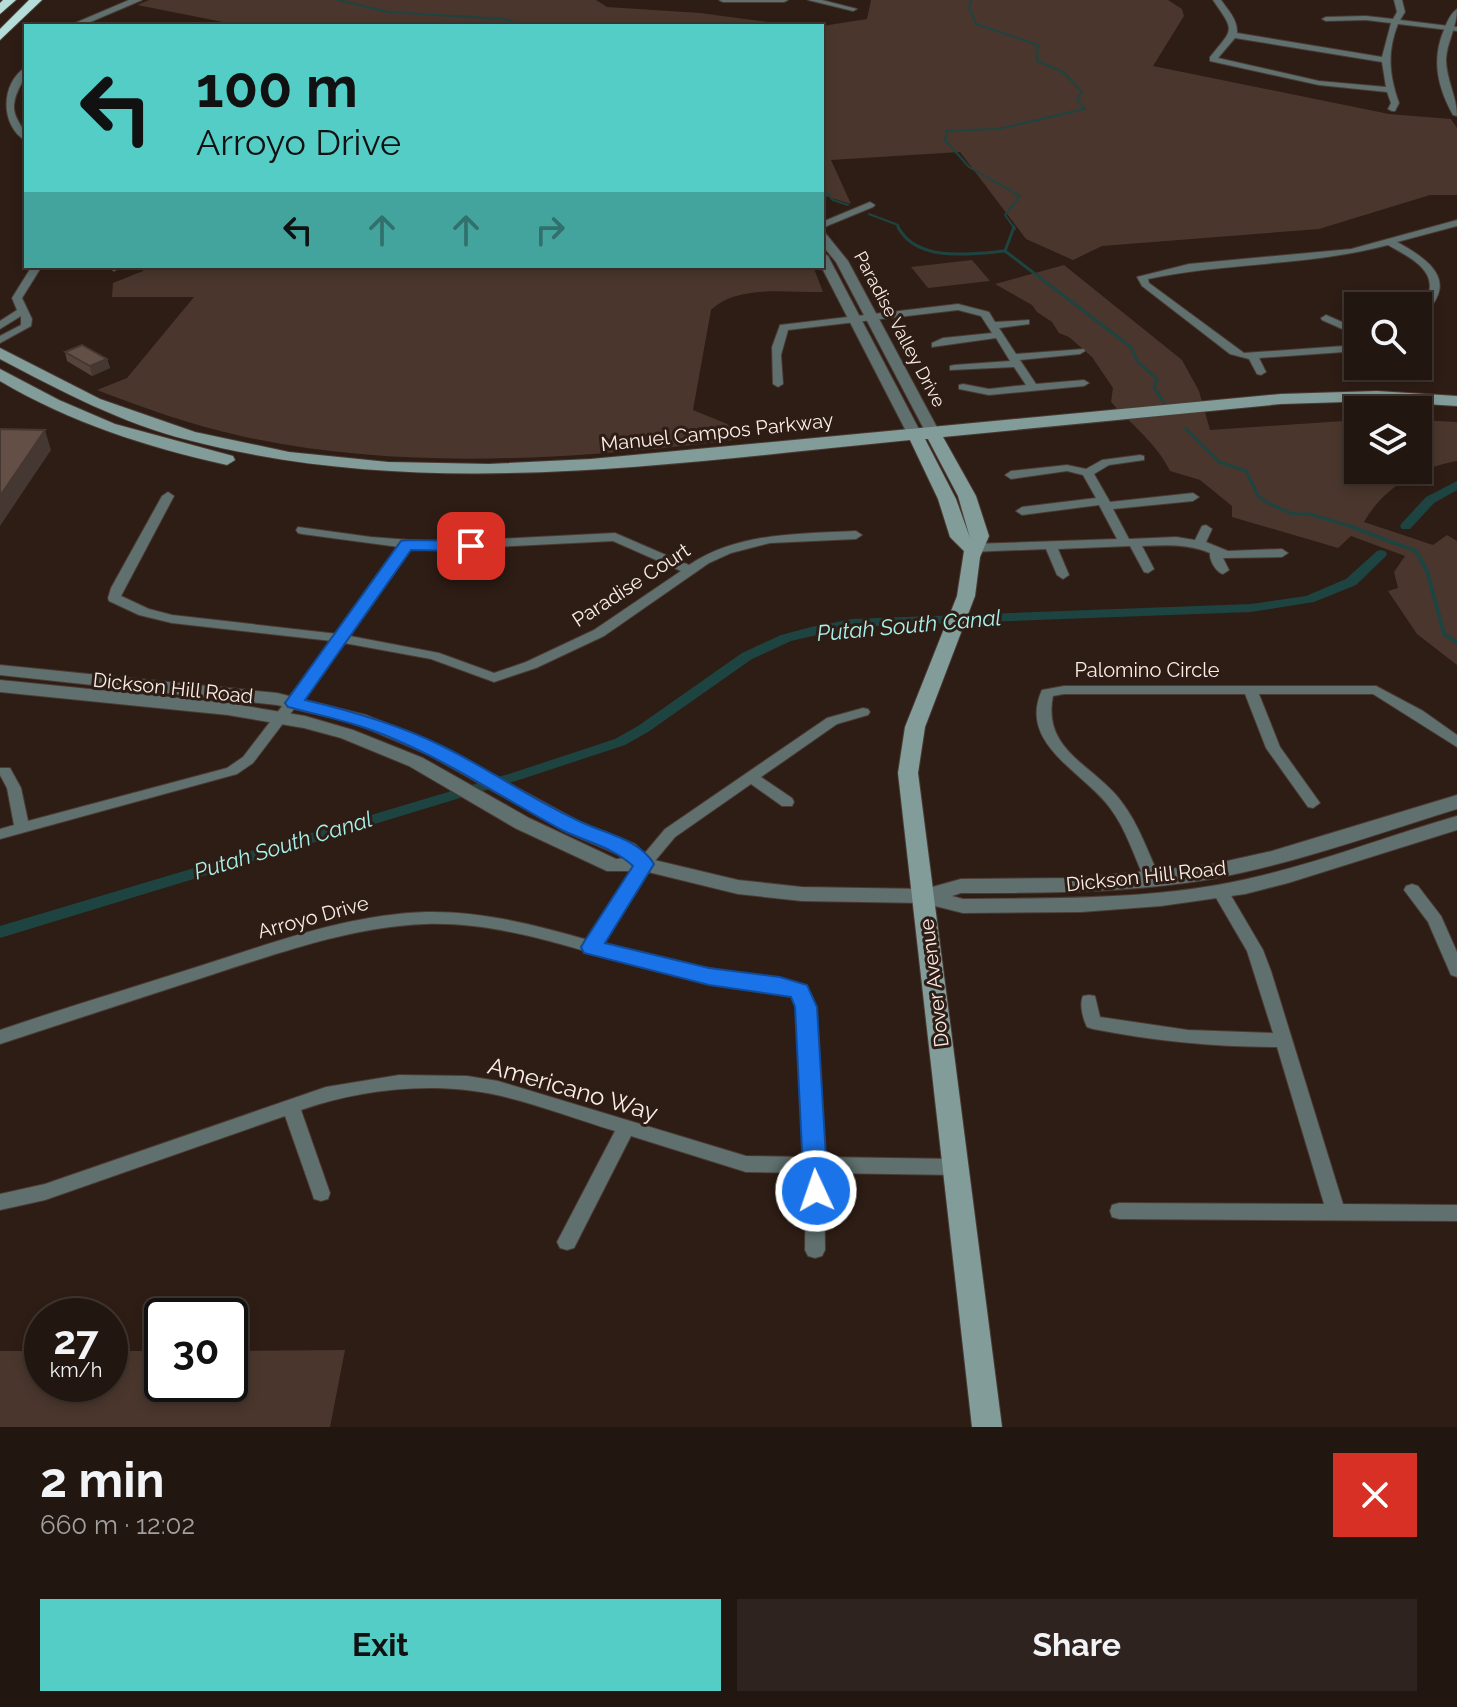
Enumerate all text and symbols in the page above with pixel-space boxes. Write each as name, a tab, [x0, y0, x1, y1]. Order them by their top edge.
text: 100 m	[196, 54, 358, 120]
icon: left	[64, 56, 168, 160]
text: Arroyo Drive	[196, 121, 401, 163]
icon: left	[276, 208, 320, 252]
icon: ahead	[360, 208, 404, 252]
icon: ahead	[444, 208, 488, 252]
icon: right	[528, 208, 572, 252]
street label: Paradise Valley Drive	[850, 248, 950, 411]
map controls	[1344, 292, 1432, 484]
button: search	[1344, 292, 1432, 380]
button: layers	[1344, 396, 1432, 484]
street label: Manuel Campos Parkway	[599, 408, 835, 456]
pin	[437, 512, 505, 580]
icon: arrive	[449, 524, 493, 568]
street label: Paradise Court	[568, 538, 695, 632]
water label: Putah South Canal	[816, 604, 1003, 646]
street label: Palomino Circle	[1075, 658, 1220, 682]
street label: Dickson Hill Road	[92, 668, 254, 708]
water label: Putah South Canal	[191, 805, 375, 884]
street label: Dickson Hill Road	[1065, 856, 1227, 896]
street label: Arroyo Drive	[255, 891, 371, 943]
street label: Dover Avenue	[914, 917, 954, 1049]
street label: Americano Way	[485, 1051, 661, 1127]
position arrow	[774, 1149, 858, 1233]
speed limit sign: 30	[144, 1298, 248, 1402]
text: 27	[53, 1316, 98, 1363]
text: km/h	[50, 1358, 102, 1382]
text: 2 min	[40, 1452, 165, 1508]
button: close	[1333, 1453, 1417, 1537]
text: 660 m · 12:02	[40, 1510, 195, 1540]
button: Exit	[40, 1599, 721, 1691]
button: Share	[737, 1599, 1417, 1691]

